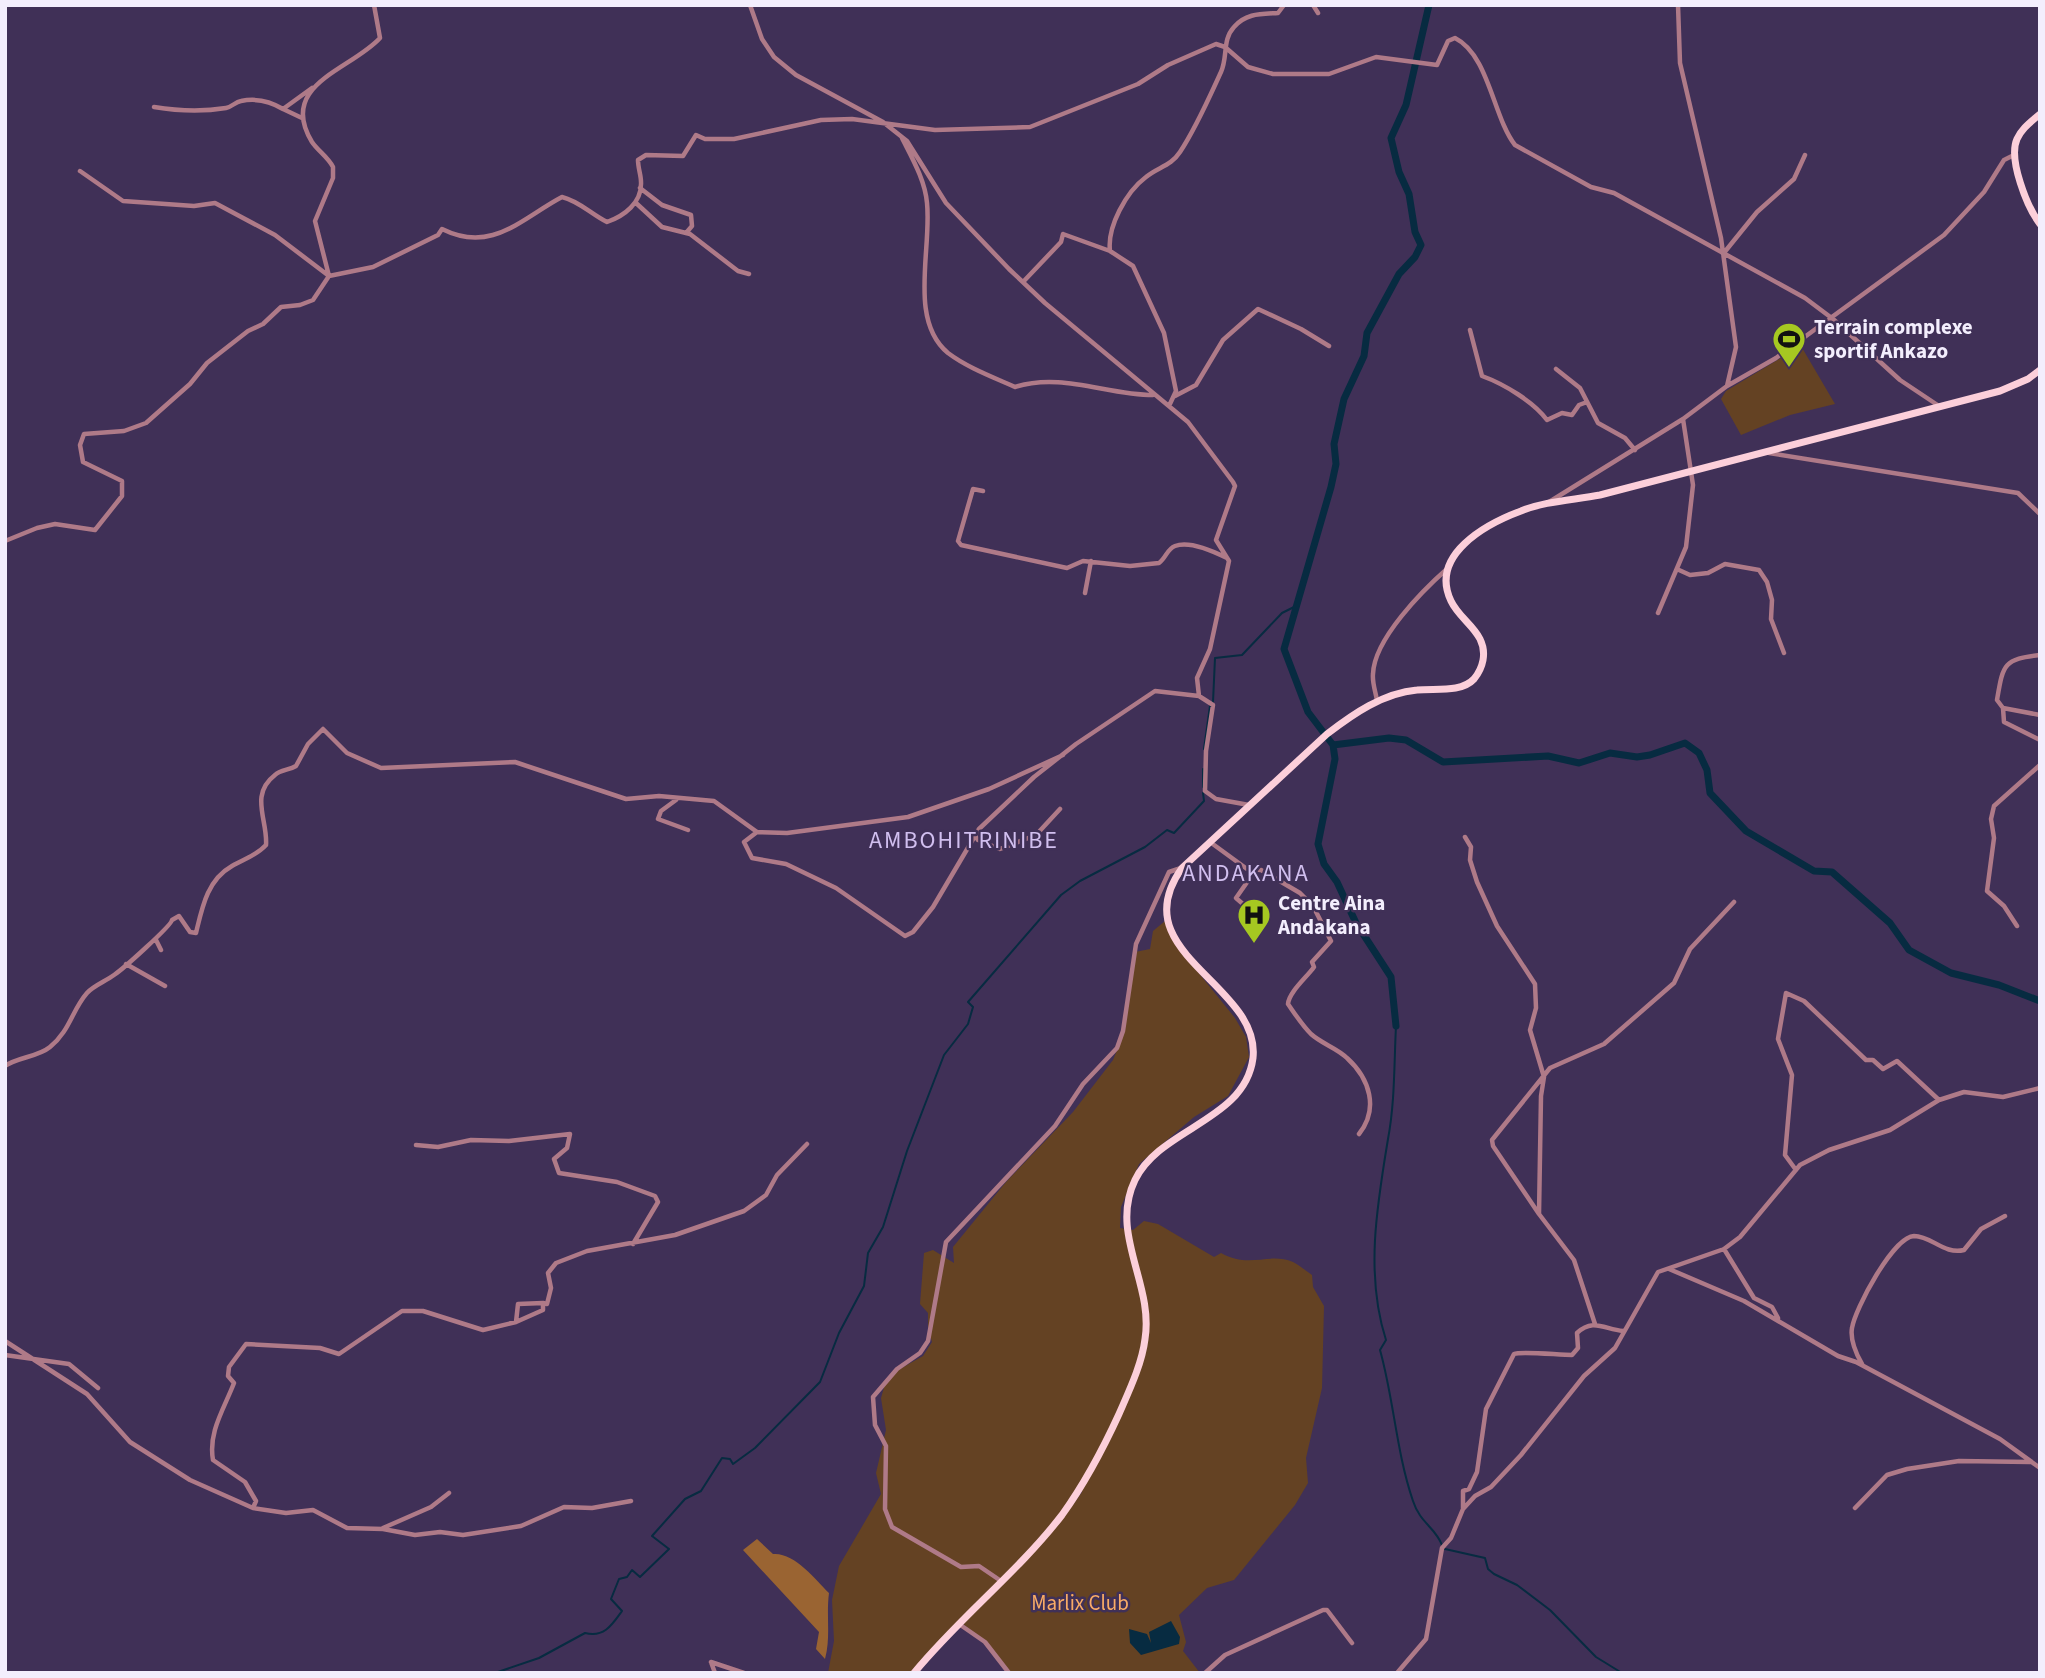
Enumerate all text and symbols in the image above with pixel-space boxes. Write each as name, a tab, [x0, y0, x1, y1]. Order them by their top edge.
place label: Terrain complexe sportif Ankazo	[1814, 312, 1973, 366]
sports icon: Terrain complexe sportif Ankazo	[1770, 320, 1808, 369]
district label: AMBOHITRINIBE	[869, 823, 1059, 858]
district label: ANDAKANA	[1182, 856, 1310, 891]
place label: Centre Aina Andakana	[1277, 888, 1385, 942]
hospital icon: Centre Aina Andakana	[1235, 896, 1273, 945]
park label: Marlix Club	[1031, 1588, 1129, 1618]

